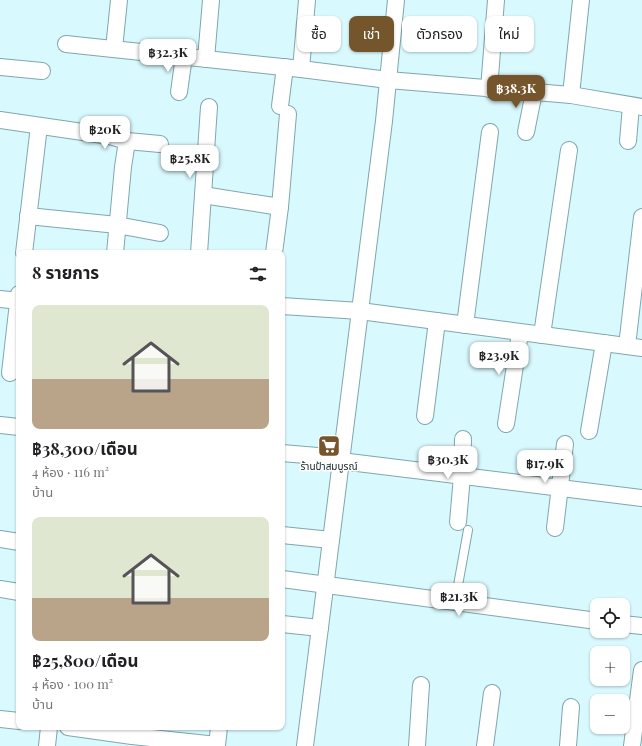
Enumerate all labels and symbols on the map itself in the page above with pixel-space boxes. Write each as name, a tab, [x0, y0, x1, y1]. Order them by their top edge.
pin: ฿32.3K	[135, 39, 201, 73]
pin: ฿38.3K	[483, 75, 549, 109]
pin: ฿20K	[81, 116, 129, 150]
pin: ฿25.8K	[157, 145, 223, 179]
pin: ฿23.9K	[466, 342, 532, 376]
supermarket icon: ร้านป้าสมบูรณ์	[316, 433, 342, 459]
pin: ฿30.3K	[415, 446, 481, 480]
pin: ฿17.9K	[512, 450, 578, 484]
place label: ร้านป้าสมบูรณ์	[300, 459, 358, 473]
pin: ฿21.3K	[426, 583, 492, 617]

